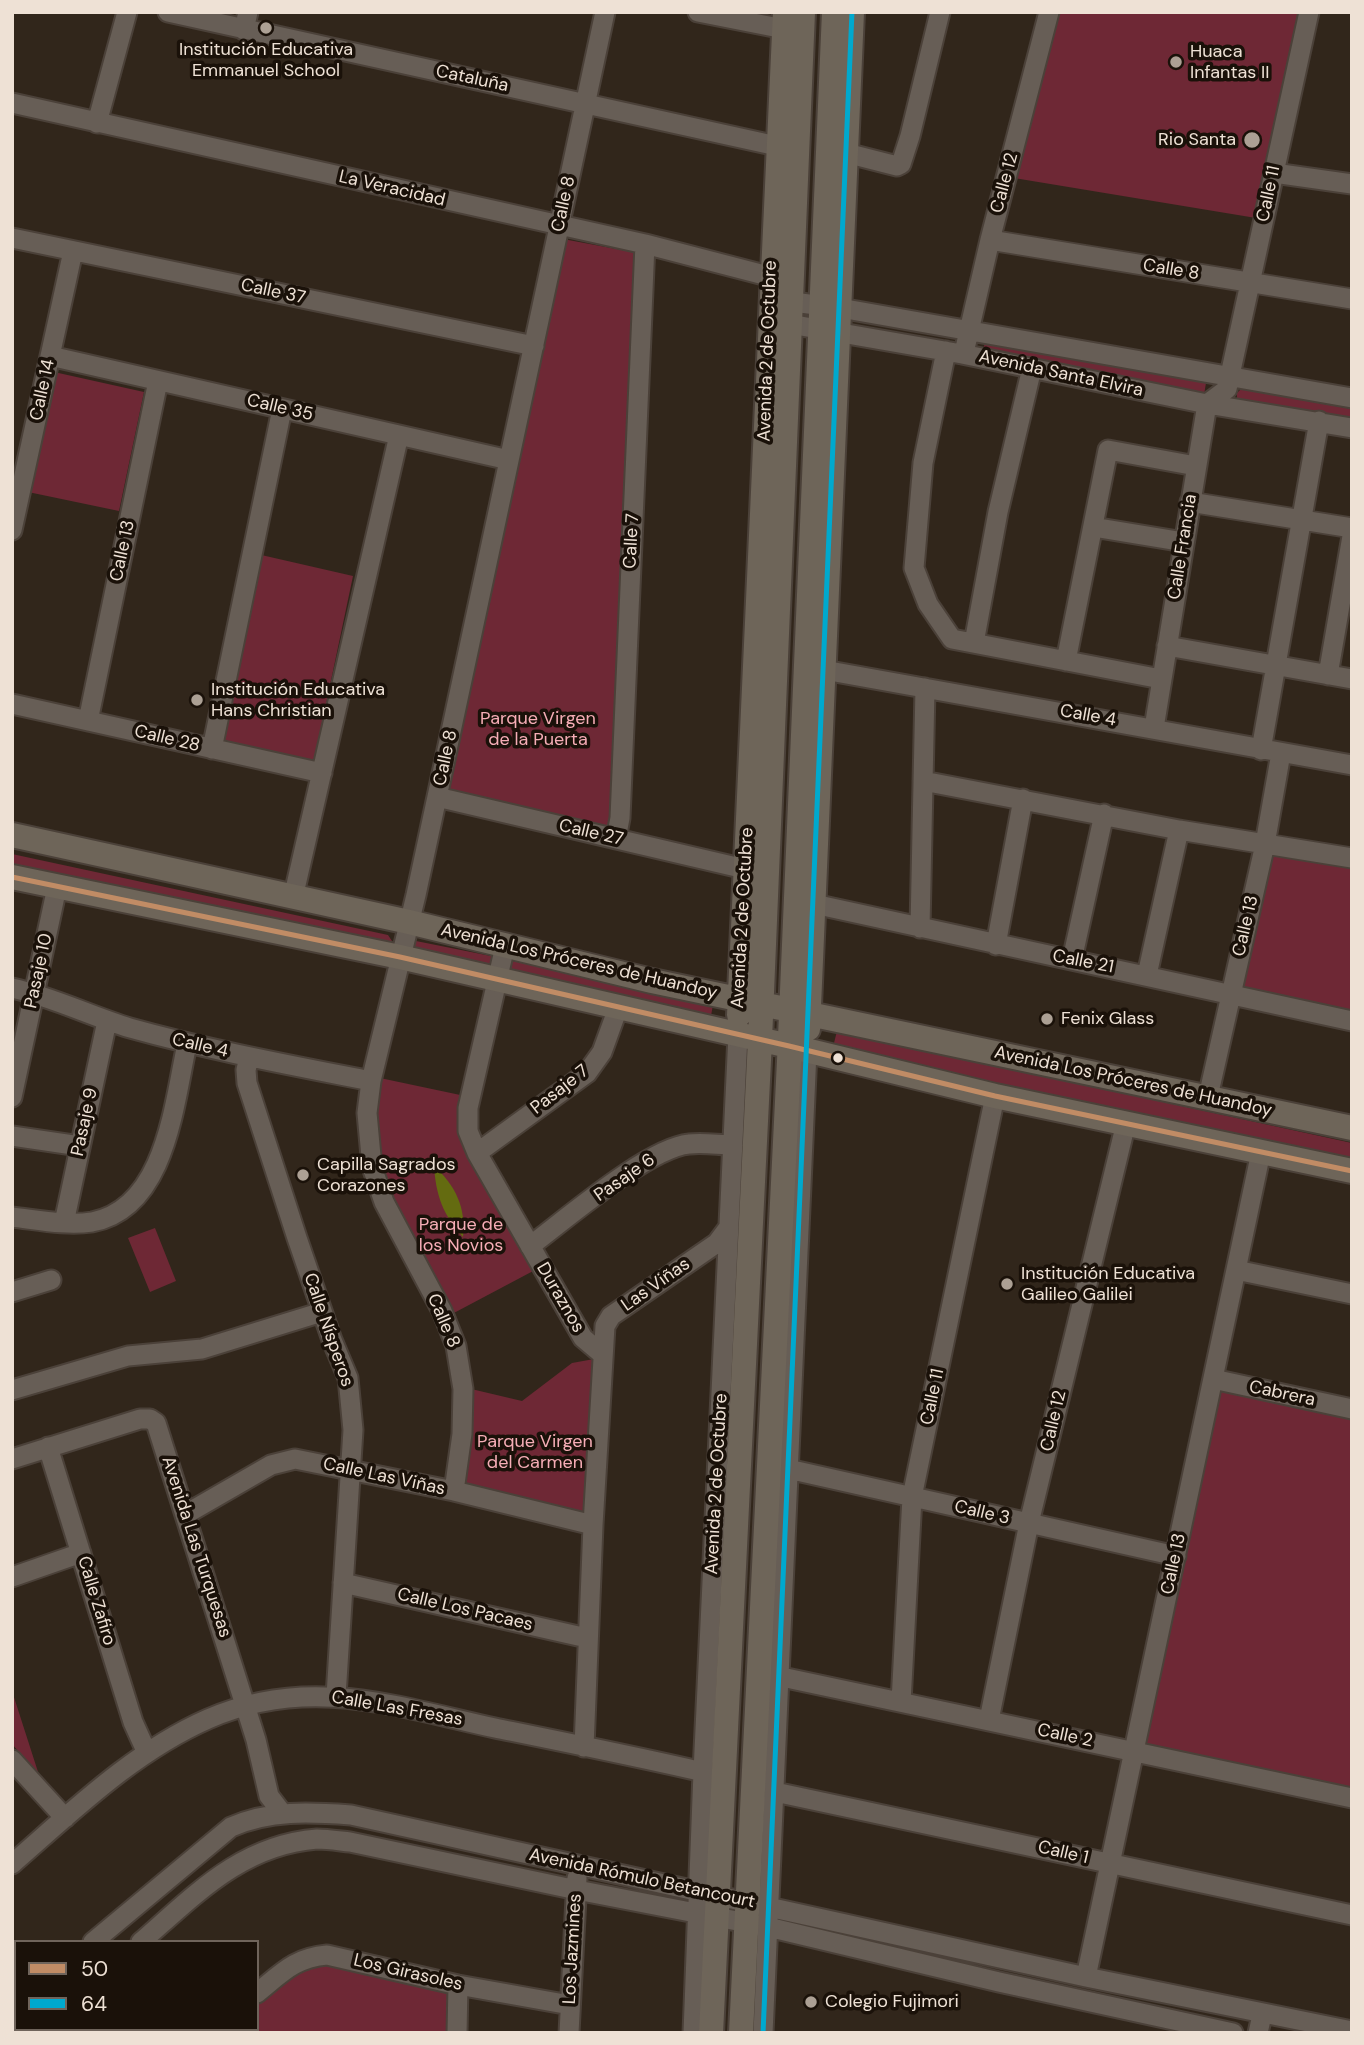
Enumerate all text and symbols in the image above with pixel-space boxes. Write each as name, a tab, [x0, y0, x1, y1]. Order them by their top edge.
marker: Institución Educativa Emmanuel School	[258, 20, 274, 36]
place label: Institución Educativa Emmanuel School	[179, 39, 353, 82]
place label: Huaca Infantas II	[1190, 41, 1270, 84]
marker: Huaca Infantas II	[1168, 54, 1184, 70]
street label: Cataluña	[434, 61, 510, 97]
place label: Rio Santa	[1158, 129, 1236, 151]
marker: Rio Santa	[1242, 130, 1262, 150]
street label: Calle 12	[987, 150, 1023, 216]
street label: Calle 11	[1253, 164, 1285, 224]
street label: La Veracidad	[337, 166, 447, 212]
street label: Calle 8	[548, 174, 580, 234]
street label: Calle 8	[1141, 255, 1201, 285]
street label: Avenida 2 de Octubre	[754, 260, 782, 442]
street label: Calle 37	[239, 275, 307, 309]
street label: Avenida Santa Elvira	[977, 346, 1145, 402]
street label: Calle 14	[26, 357, 60, 423]
street label: Calle 35	[245, 390, 315, 426]
street label: Calle Francia	[1164, 493, 1202, 601]
street label: Calle 7	[620, 513, 644, 569]
street label: Calle 13	[106, 518, 140, 584]
place label: Institución Educativa Hans Christian	[211, 679, 385, 722]
marker: Institución Educativa Hans Christian	[189, 692, 205, 708]
street label: Calle 4	[1058, 700, 1118, 732]
park label: Parque Virgen de la Puerta	[480, 708, 596, 750]
street label: Calle 28	[132, 721, 202, 757]
street label: Calle 8	[430, 728, 462, 788]
street label: Calle 27	[557, 815, 625, 851]
street label: Avenida 2 de Octubre	[727, 827, 759, 1009]
street label: Calle 13	[1229, 893, 1263, 959]
street label: Avenida Los Próceres de Huandoy	[439, 920, 719, 1004]
street label: Pasaje 10	[21, 932, 57, 1010]
street label: Calle 21	[1051, 946, 1115, 978]
place label: Fenix Glass	[1061, 1008, 1154, 1030]
marker: Fenix Glass	[1039, 1011, 1055, 1027]
street label: Calle 4	[170, 1029, 230, 1063]
street label: Avenida Los Próceres de Huandoy	[992, 1042, 1274, 1122]
unlabelled marker	[831, 1051, 845, 1065]
street label: Pasaje 7	[527, 1061, 593, 1119]
street label: Pasaje 9	[67, 1086, 103, 1158]
street label: Pasaje 6	[590, 1149, 660, 1207]
place label: Capilla Sagrados Corazones	[317, 1154, 456, 1196]
marker: Capilla Sagrados Corazones	[295, 1167, 311, 1183]
park label: Parque de los Novios	[419, 1214, 503, 1256]
street label: Las Viñas	[618, 1254, 694, 1316]
street label: Duraznos	[531, 1259, 589, 1337]
place label: Institución Educativa Galileo Galilei	[1021, 1263, 1195, 1306]
street label: Calle Nísperos	[298, 1270, 358, 1390]
marker: Institución Educativa Galileo Galilei	[999, 1276, 1015, 1292]
street label: Calle 8	[422, 1291, 464, 1351]
street label: Calle 11	[917, 1367, 949, 1427]
street label: Cabrera	[1247, 1376, 1317, 1412]
street label: Calle 12	[1037, 1389, 1071, 1453]
street label: Avenida 2 de Octubre	[701, 1393, 733, 1575]
park label: Parque Virgen del Carmen	[477, 1431, 593, 1474]
street label: Avenida Las Turquesas	[156, 1454, 236, 1640]
street label: Calle Las Viñas	[321, 1454, 447, 1500]
street label: Calle 3	[952, 1496, 1012, 1530]
street label: Calle 13	[1157, 1531, 1191, 1597]
street label: Calle Zafiro	[72, 1554, 120, 1648]
street label: Calle Los Pacaes	[395, 1584, 535, 1636]
street label: Calle Las Fresas	[330, 1687, 464, 1731]
street label: Calle 2	[1035, 1720, 1095, 1752]
street label: Calle 1	[1036, 1837, 1090, 1869]
street label: Avenida Rómulo Betancourt	[527, 1844, 757, 1914]
street label: Los Jazmines	[559, 1893, 587, 2005]
legend	[14, 1940, 259, 2031]
street label: Los Girasoles	[351, 1950, 465, 1996]
text: 50	[81, 1955, 108, 1983]
text: 64	[81, 1990, 107, 2018]
place label: Colegio Fujimori	[825, 1991, 959, 2013]
marker: Colegio Fujimori	[803, 1994, 819, 2010]

